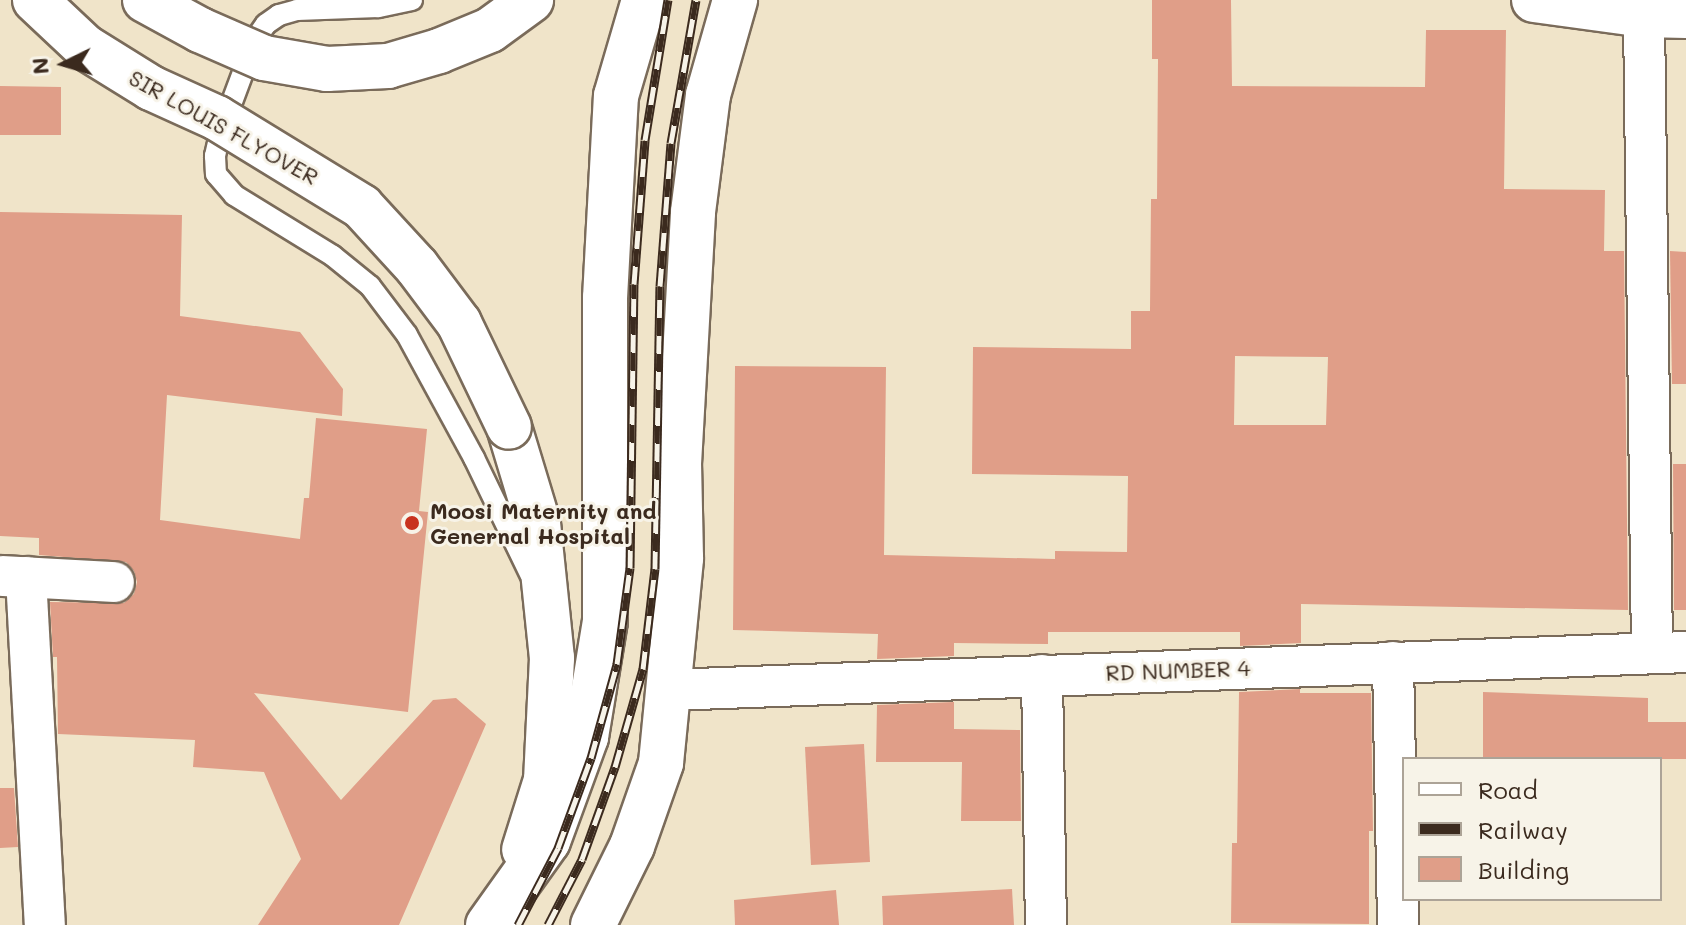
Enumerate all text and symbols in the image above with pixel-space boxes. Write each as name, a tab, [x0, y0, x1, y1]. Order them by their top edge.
north arrow	[24, 24, 104, 104]
text: N	[24, 57, 55, 76]
street label: SIR LOUIS FLYOVER	[125, 64, 323, 190]
place label: Moosi Maternity and Genernal Hospital	[430, 497, 656, 548]
marker: Moosi Maternity and Genernal Hospital	[401, 512, 423, 534]
street label: RD NUMBER 4	[1105, 654, 1251, 686]
legend	[1402, 757, 1662, 901]
text: Road	[1478, 774, 1538, 805]
text: Railway	[1478, 814, 1568, 845]
text: Building	[1478, 854, 1569, 885]

